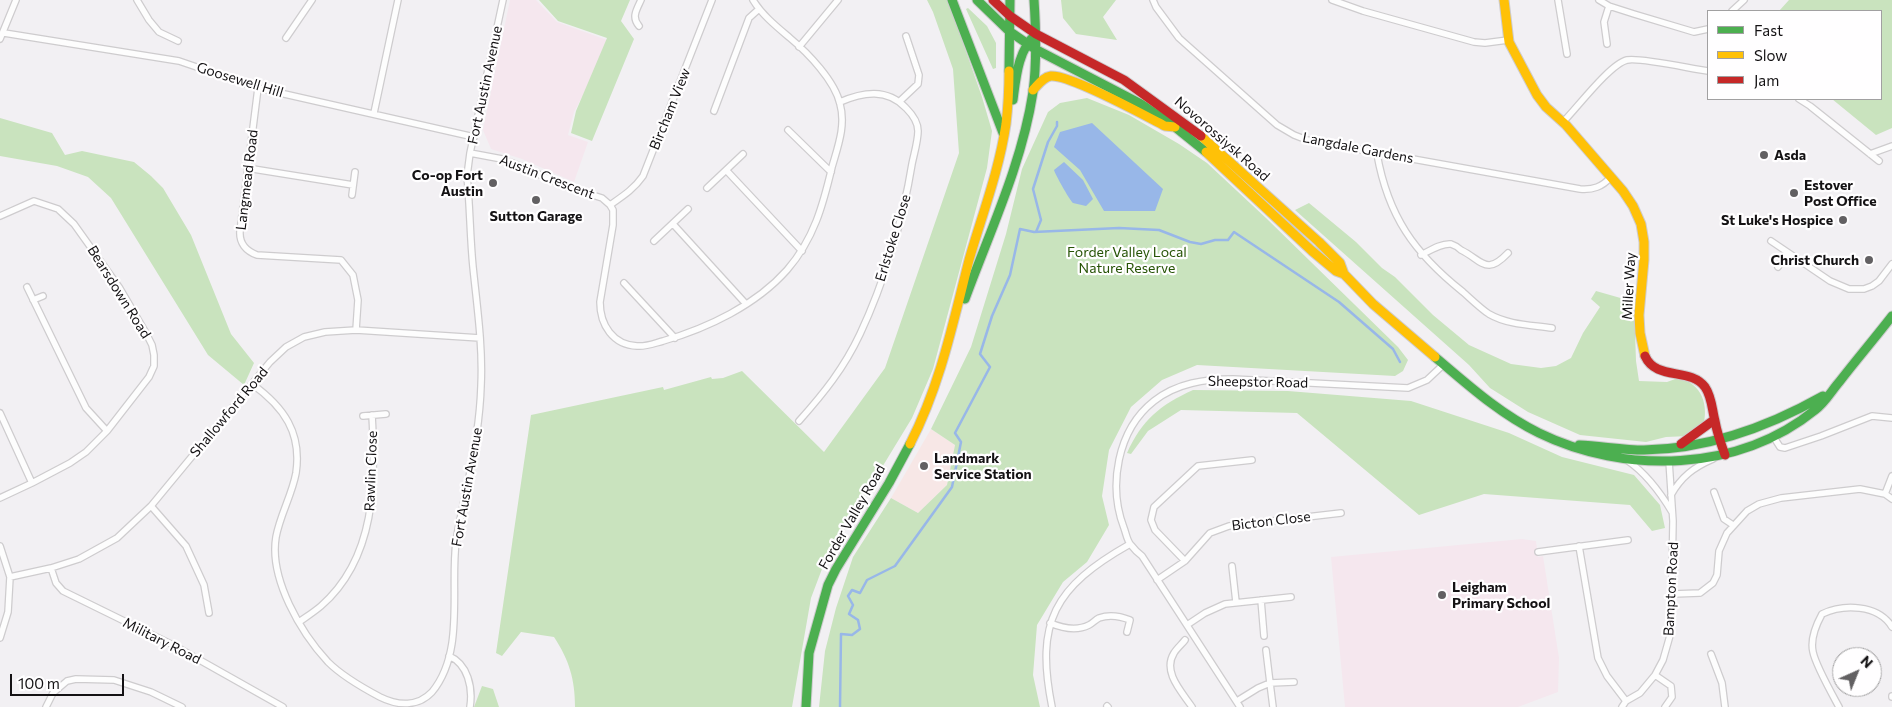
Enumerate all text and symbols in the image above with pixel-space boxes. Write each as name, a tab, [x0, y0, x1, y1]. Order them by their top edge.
legend	[1707, 10, 1882, 100]
text: Fast	[1754, 21, 1783, 39]
street label: Fort Austin Avenue	[464, 24, 506, 146]
text: Slow	[1754, 46, 1787, 64]
street label: Goosewell Hill	[195, 59, 285, 101]
street label: Bircham View	[646, 66, 694, 152]
text: Jam	[1754, 71, 1779, 89]
street label: Novorossiysk Road	[1171, 93, 1273, 185]
street label: Langmead Road	[232, 129, 262, 231]
street label: Langdale Gardens	[1301, 129, 1415, 167]
place label: Asda	[1774, 147, 1806, 163]
marker: Asda	[1758, 149, 1770, 161]
street label: Austin Crescent	[497, 151, 597, 203]
place label: Co-op Fort Austin	[412, 167, 483, 200]
marker: Co-op Fort Austin	[487, 177, 499, 189]
place label: Estover Post Office	[1804, 177, 1877, 210]
marker: Estover Post Office	[1788, 187, 1800, 199]
street label: Erlstoke Close	[872, 192, 914, 284]
marker: Sutton Garage	[530, 194, 542, 206]
place label: Sutton Garage	[490, 208, 582, 224]
place label: St Luke's Hospice	[1721, 212, 1833, 228]
marker: St Luke's Hospice	[1837, 214, 1849, 226]
street label: Bearsdown Road	[84, 242, 154, 342]
park label: Forder Valley Local Nature Reserve	[1067, 244, 1187, 276]
street label: Miller Way	[1619, 252, 1639, 320]
place label: Christ Church	[1771, 252, 1859, 268]
marker: Christ Church	[1863, 254, 1875, 266]
street label: Shallowford Road	[186, 364, 272, 460]
street label: Sheepstor Road	[1208, 373, 1308, 391]
street label: Fort Austin Avenue	[448, 426, 486, 548]
street label: Rawlin Close	[361, 430, 381, 512]
place label: Landmark Service Station	[934, 450, 1032, 482]
marker: Landmark Service Station	[918, 460, 930, 472]
street label: Forder Valley Road	[815, 462, 889, 572]
street label: Bicton Close	[1231, 508, 1311, 534]
street label: Bampton Road	[1660, 542, 1682, 636]
place label: Leigham Primary School	[1452, 579, 1550, 612]
marker: Leigham Primary School	[1436, 589, 1448, 601]
street label: Military Road	[120, 614, 204, 668]
north arrow	[1832, 647, 1882, 697]
text: N	[1857, 652, 1877, 671]
scale bar	[12, 664, 126, 696]
text: 100 m	[18, 674, 60, 692]

